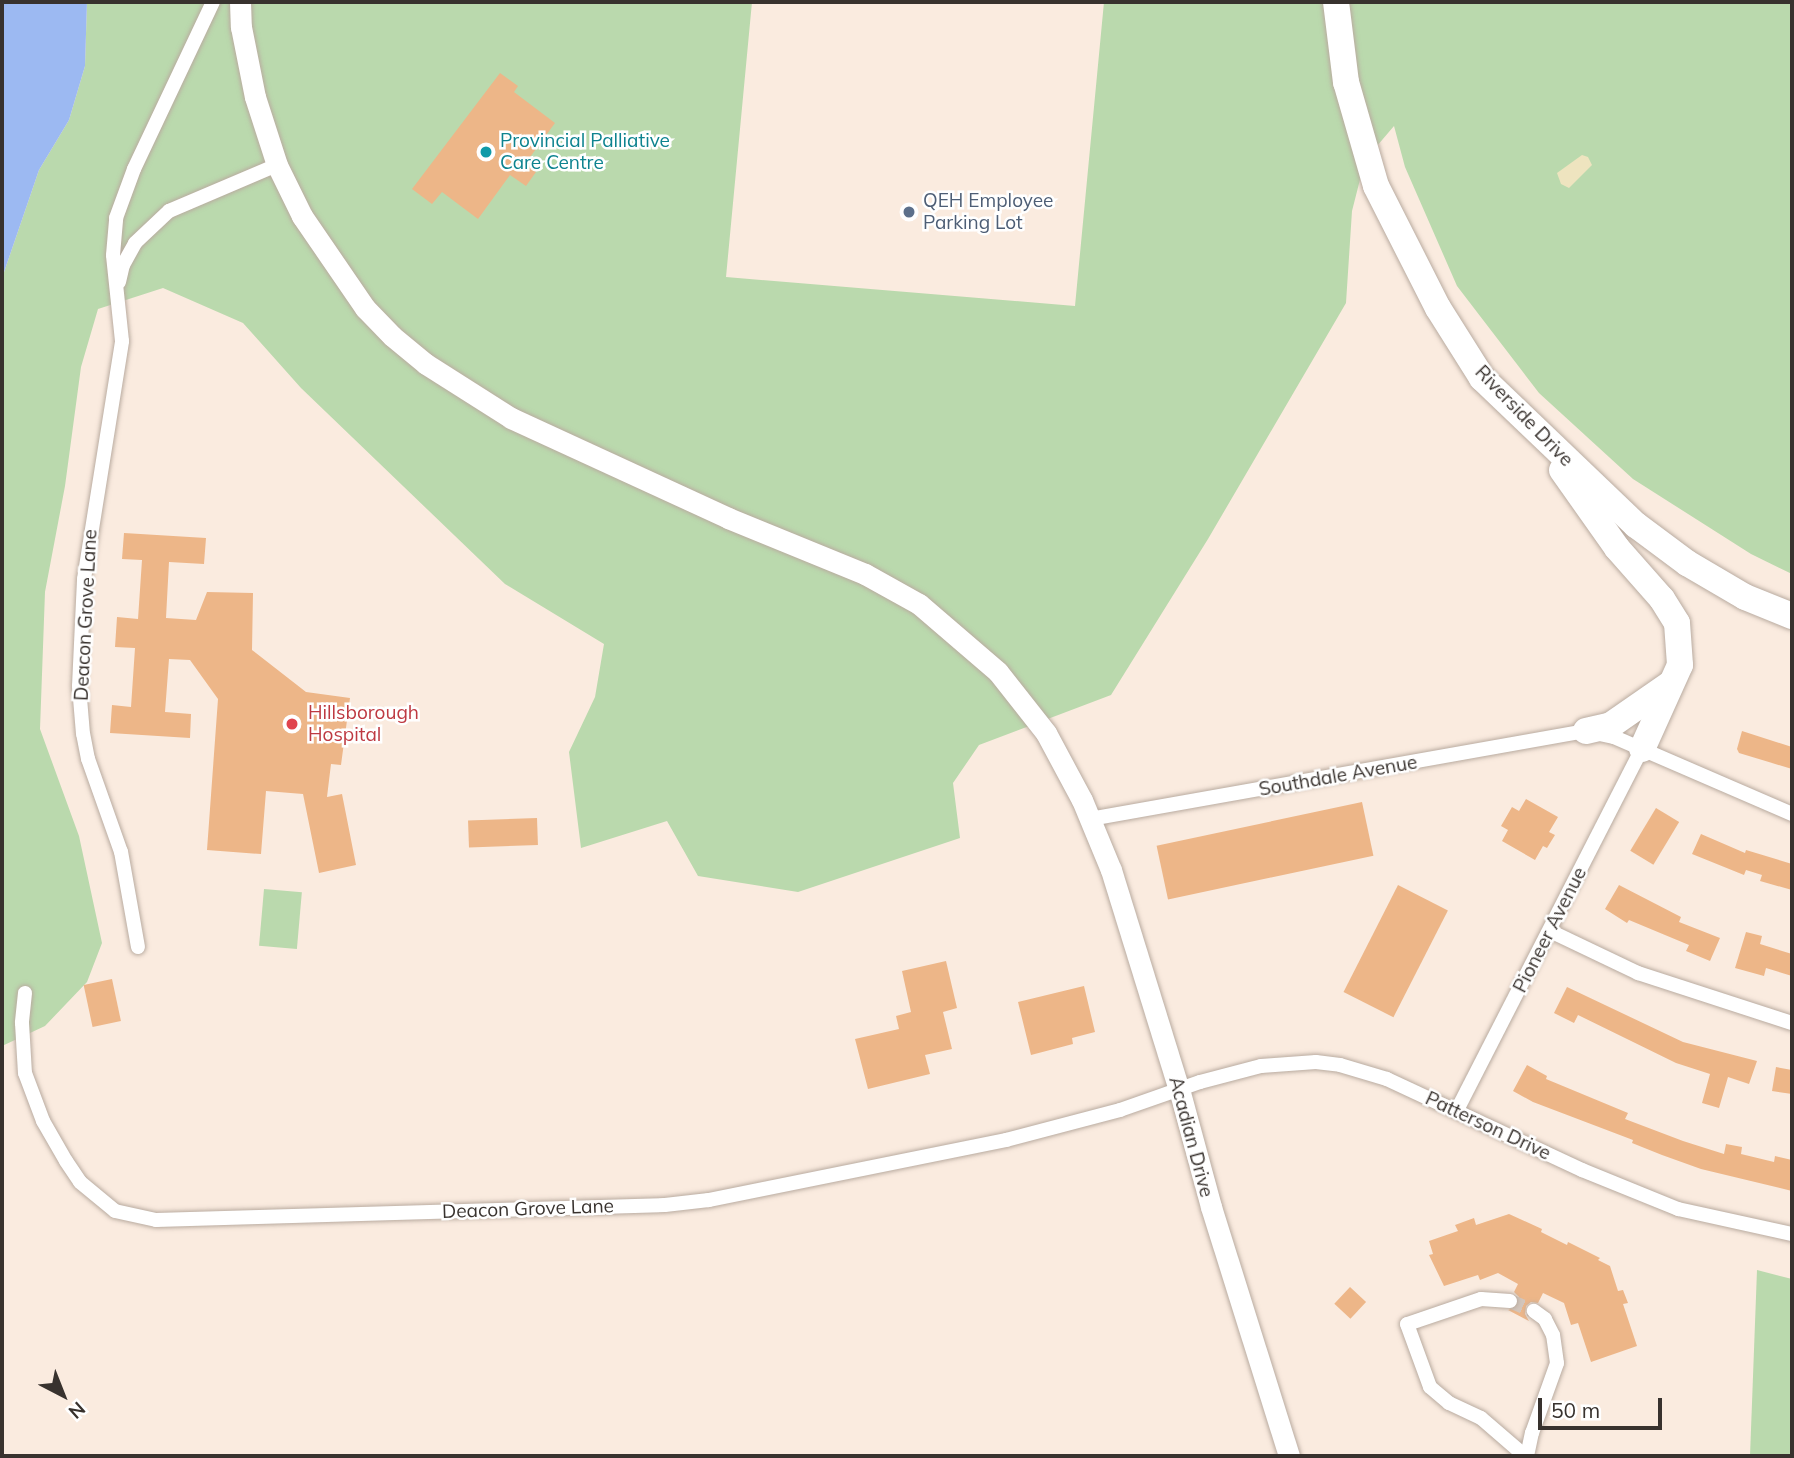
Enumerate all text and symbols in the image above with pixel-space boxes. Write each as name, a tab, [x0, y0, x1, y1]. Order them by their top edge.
place label: Provincial Palliative Care Centre	[500, 130, 670, 174]
marker: Provincial Palliative Care Centre	[478, 144, 494, 160]
place label: QEH Employee Parking Lot	[923, 190, 1053, 234]
marker: QEH Employee Parking Lot	[901, 204, 917, 220]
street label: Riverside Drive	[1470, 361, 1578, 471]
street label: Deacon Grove Lane	[70, 529, 102, 701]
place label: Hillsborough Hospital	[308, 702, 419, 746]
marker: Hillsborough Hospital	[282, 714, 302, 734]
street label: Southdale Avenue	[1257, 751, 1419, 801]
street label: Pioneer Avenue	[1509, 864, 1591, 996]
street label: Acadian Drive	[1164, 1074, 1218, 1200]
street label: Patterson Drive	[1422, 1087, 1554, 1165]
street label: Deacon Grove Lane	[442, 1195, 614, 1223]
north arrow	[28, 1360, 98, 1430]
scale bar	[1542, 1384, 1666, 1428]
text: N	[64, 1397, 90, 1424]
text: 50 m	[1551, 1397, 1600, 1423]

